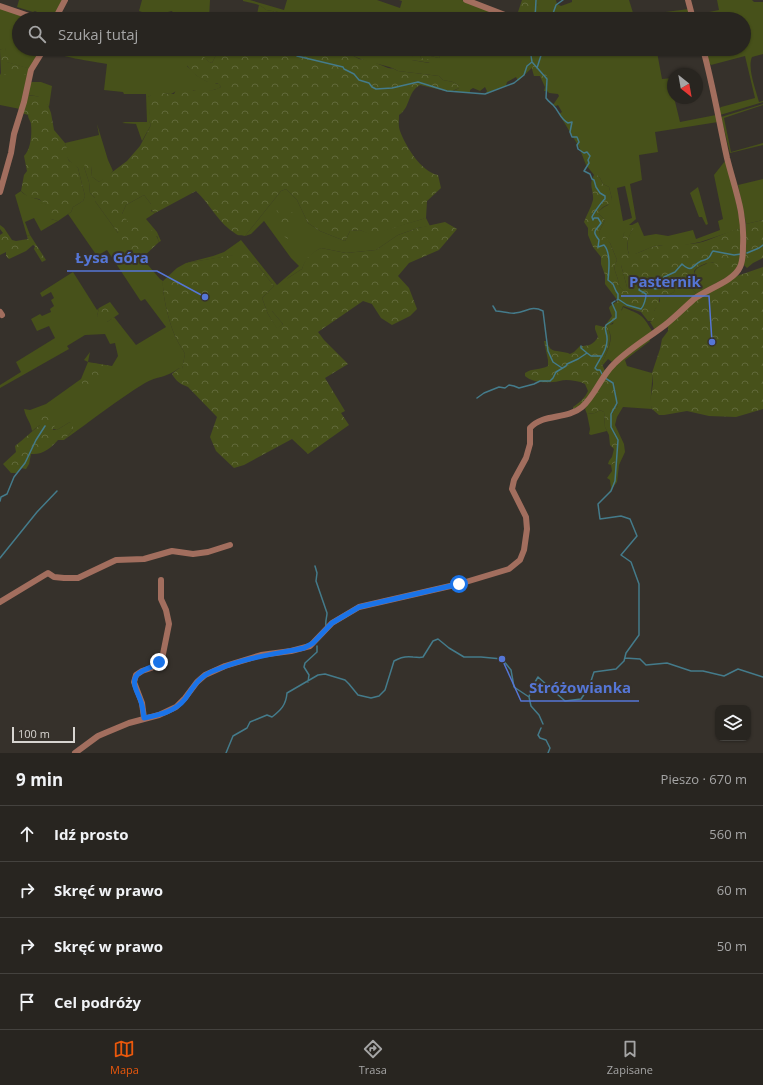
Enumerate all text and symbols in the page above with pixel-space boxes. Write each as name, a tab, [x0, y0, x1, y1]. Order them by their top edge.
search box	[12, 12, 751, 56]
icon: search	[26, 23, 48, 45]
text: Szukaj tutaj	[58, 24, 138, 44]
north arrow	[667, 68, 703, 104]
callout: Łysa Góra	[67, 244, 157, 271]
text: Łysa Góra	[75, 247, 149, 267]
callout: Pasternik	[621, 269, 709, 296]
text: Pasternik	[629, 271, 702, 291]
route start	[450, 575, 468, 593]
route end	[150, 653, 168, 671]
callout: Stróżowianka	[521, 674, 639, 701]
text: Stróżowianka	[529, 677, 631, 697]
map controls	[715, 705, 751, 741]
button: layers	[715, 705, 751, 741]
scale bar	[12, 725, 75, 744]
text: 100 m	[18, 726, 50, 741]
text: 9 min	[16, 768, 63, 791]
text: Pieszo · 670 m	[661, 770, 747, 788]
icon: ahead	[16, 823, 38, 845]
text: Idź prosto	[54, 824, 129, 844]
text: 560 m	[709, 825, 747, 843]
icon: right	[16, 879, 38, 901]
text: Skręć w prawo	[54, 880, 163, 900]
text: 60 m	[717, 881, 747, 899]
icon: right	[16, 935, 38, 957]
text: Skręć w prawo	[54, 936, 163, 956]
text: 50 m	[717, 937, 747, 955]
icon: arrive	[16, 991, 38, 1013]
text: Cel podróży	[54, 992, 141, 1012]
tab: Mapa	[110, 1038, 139, 1077]
tab: Trasa	[359, 1038, 387, 1077]
tab: Zapisane	[607, 1038, 653, 1077]

